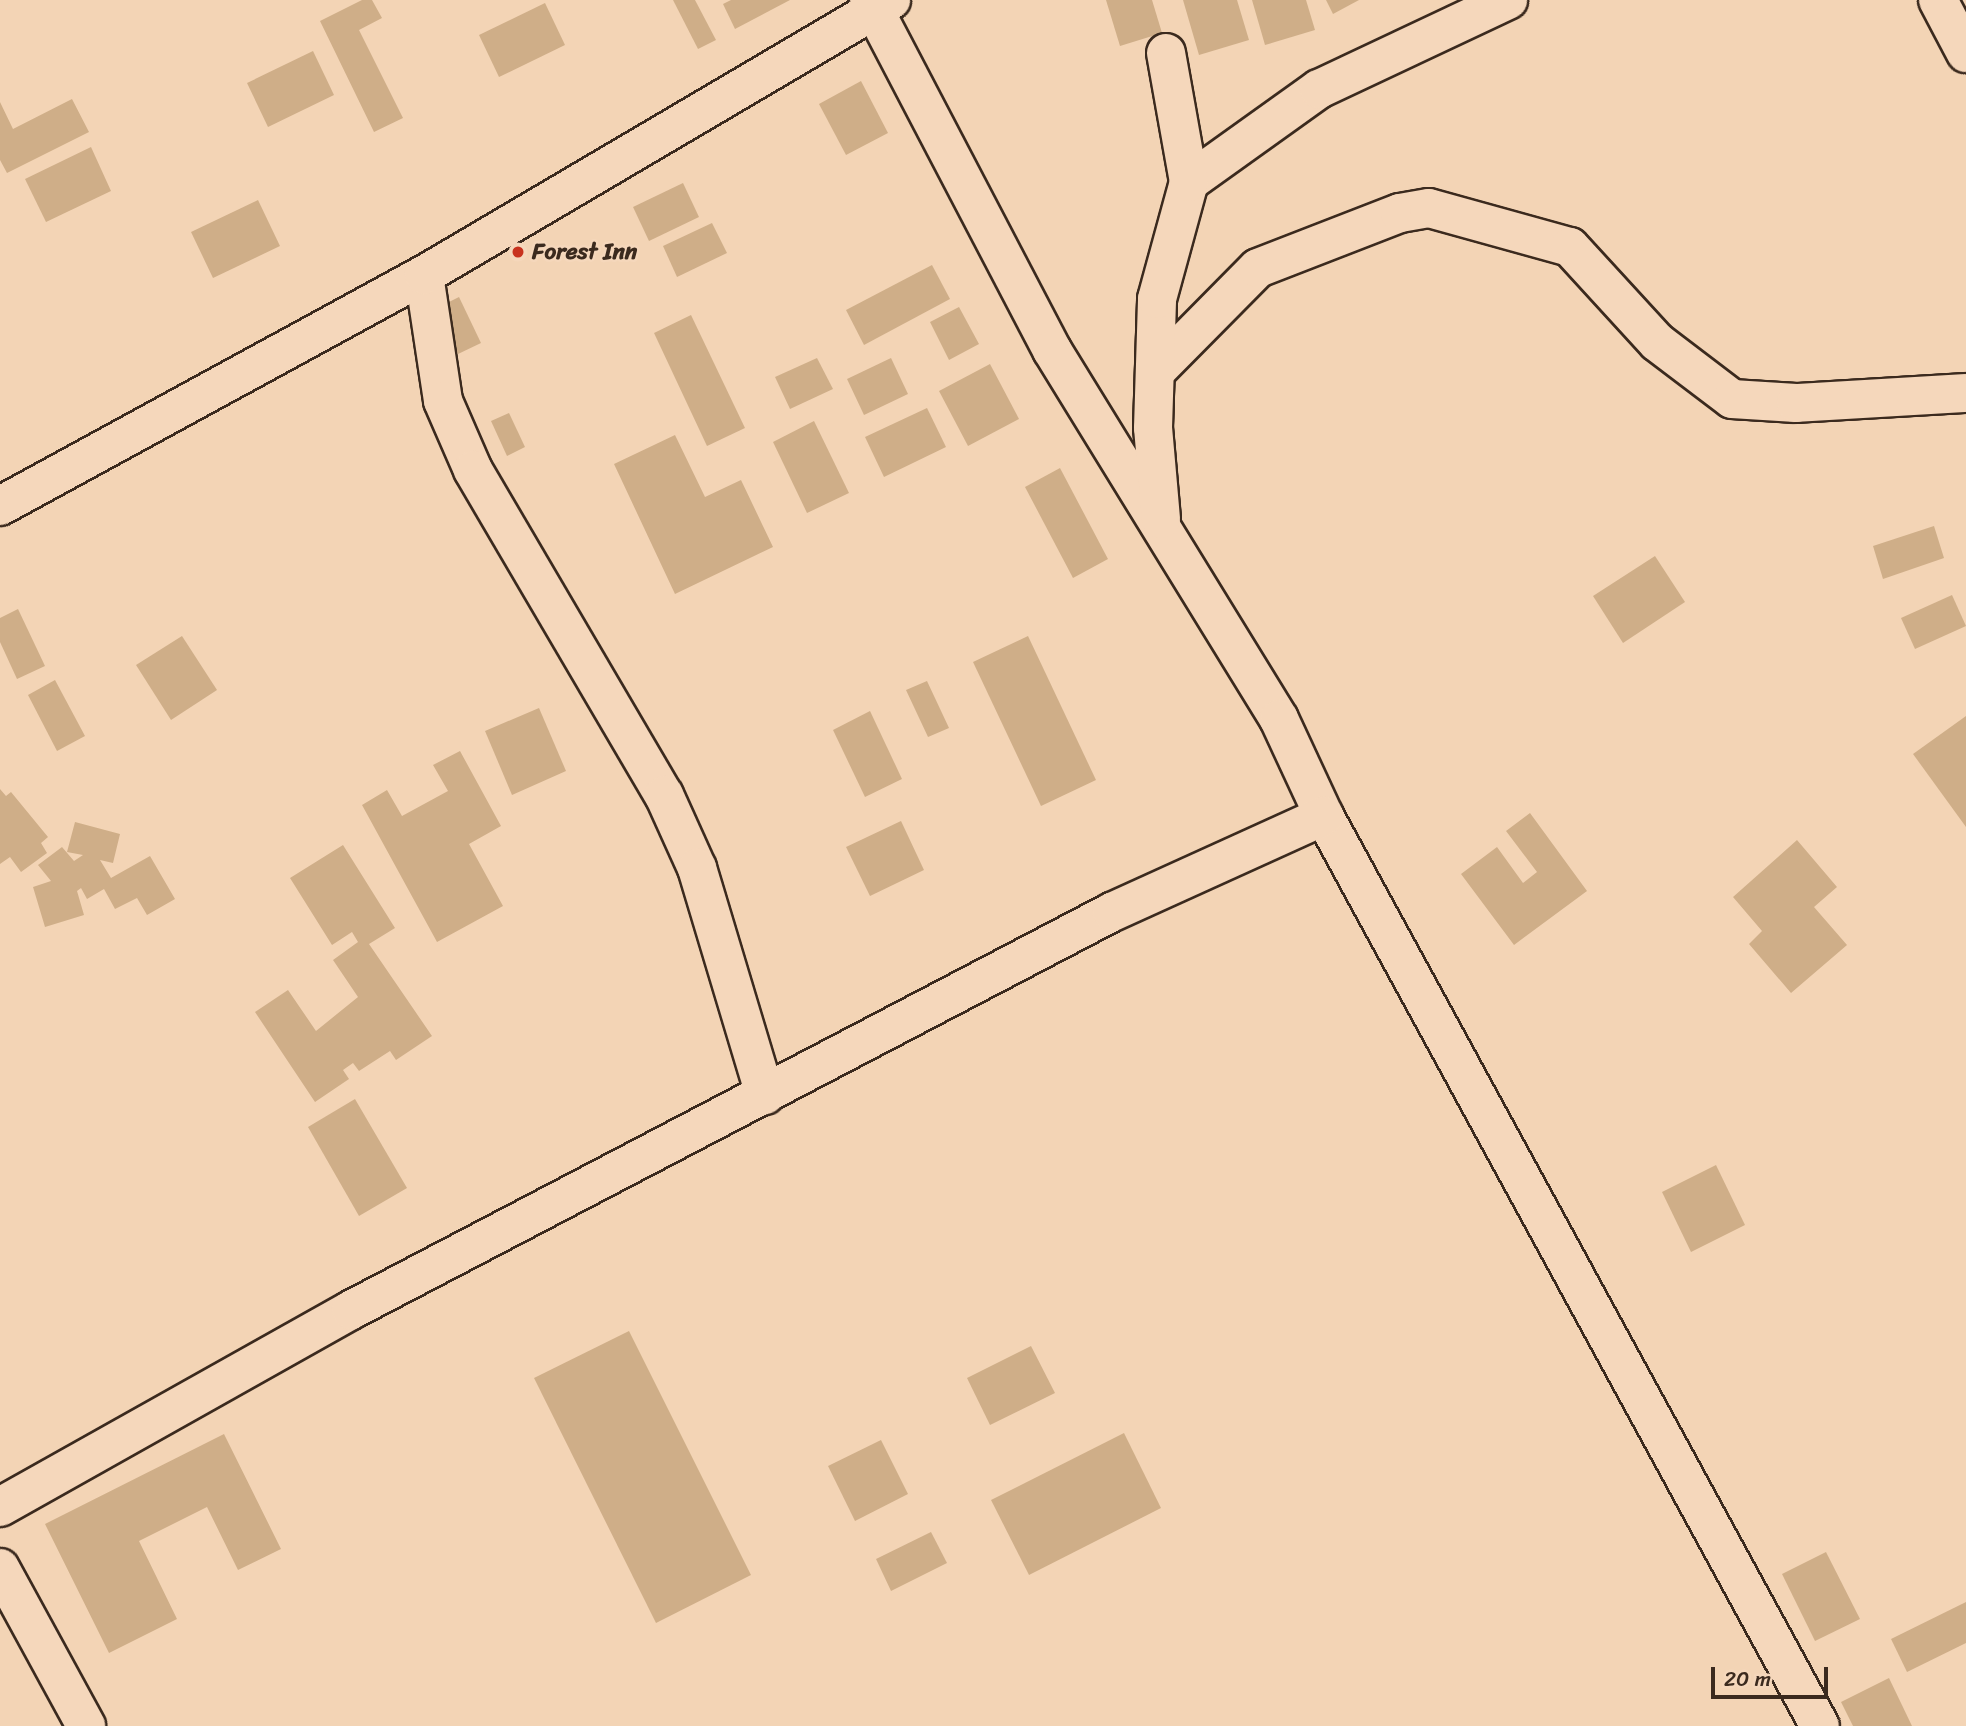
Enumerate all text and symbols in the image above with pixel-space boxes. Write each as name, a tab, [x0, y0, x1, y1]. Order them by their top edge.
place label: Forest Inn	[532, 238, 637, 266]
marker: Forest Inn	[510, 244, 526, 260]
scale bar	[1714, 1652, 1831, 1696]
text: 20 m	[1724, 1660, 1771, 1698]

